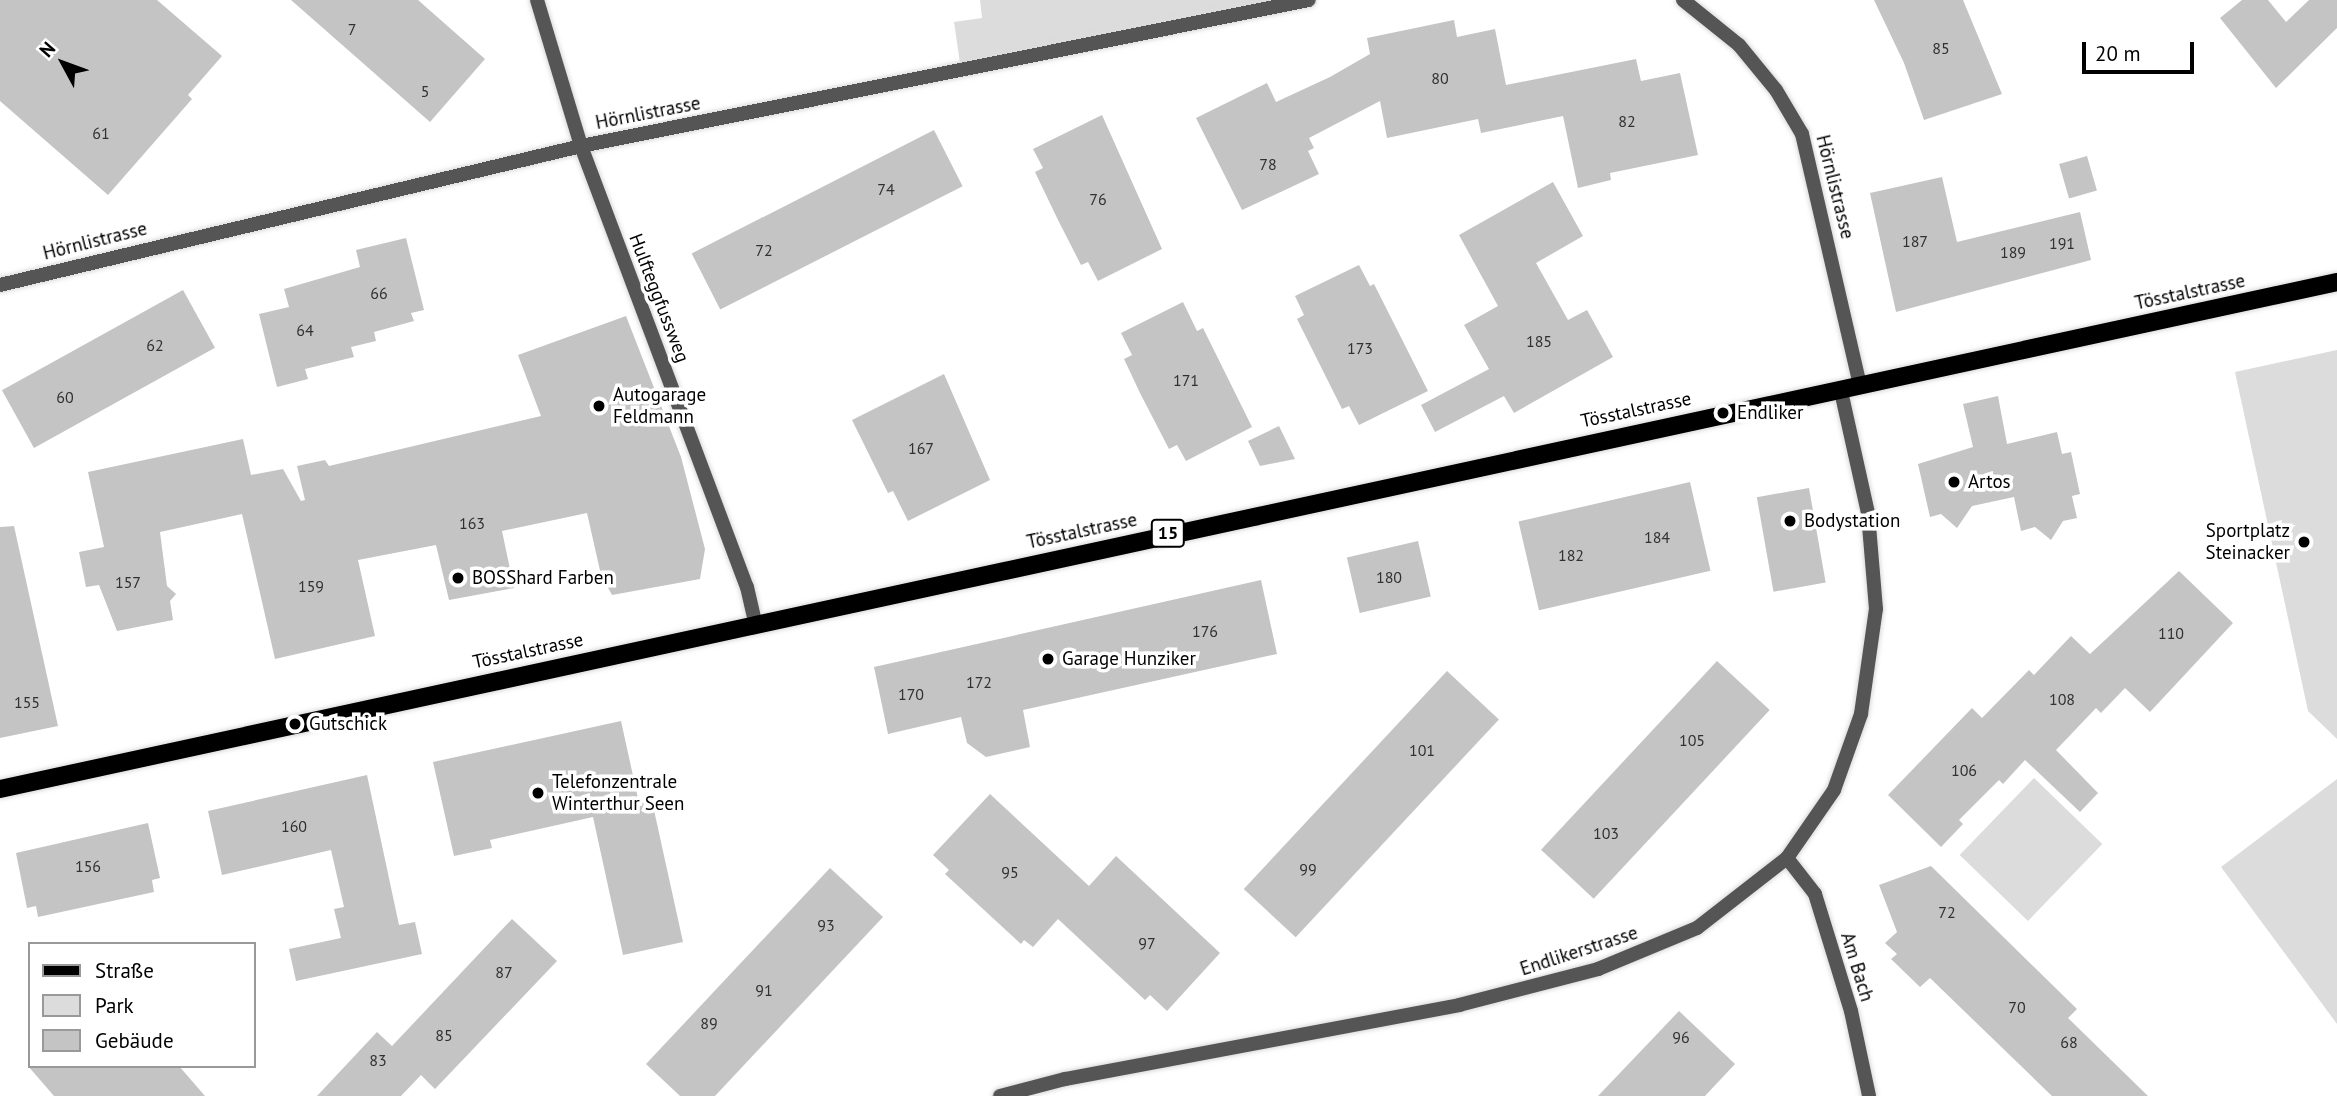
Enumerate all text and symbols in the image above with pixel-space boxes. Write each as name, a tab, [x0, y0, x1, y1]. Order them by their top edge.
house number: 7	[348, 19, 356, 39]
north arrow	[28, 28, 98, 98]
scale bar	[2085, 28, 2197, 72]
text: N	[34, 37, 60, 62]
house number: 85	[1932, 38, 1950, 58]
text: 20 m	[2095, 40, 2141, 67]
house number: 80	[1431, 68, 1449, 88]
house number: 5	[421, 81, 429, 101]
street label: Hörnlistrasse	[594, 92, 702, 134]
house number: 82	[1618, 111, 1636, 131]
house number: 61	[92, 123, 110, 143]
street label: Hörnlistrasse	[1811, 133, 1859, 241]
house number: 78	[1259, 154, 1277, 174]
house number: 74	[877, 179, 895, 199]
house number: 76	[1089, 189, 1107, 209]
street label: Hörnlistrasse	[41, 217, 149, 265]
street label: Hulfteggfussweg	[624, 230, 694, 366]
house number: 187	[1902, 231, 1928, 251]
house number: 191	[2049, 233, 2075, 253]
house number: 72	[755, 240, 773, 260]
house number: 189	[2000, 242, 2026, 262]
street label: Tösstalstrasse	[2133, 269, 2247, 315]
house number: 66	[370, 283, 388, 303]
house number: 64	[296, 320, 314, 340]
house number: 185	[1526, 331, 1552, 351]
house number: 62	[146, 335, 164, 355]
house number: 173	[1347, 338, 1373, 358]
house number: 171	[1173, 370, 1199, 390]
place label: Autogarage Feldmann	[613, 384, 706, 428]
house number: 60	[56, 387, 74, 407]
street label: Tösstalstrasse	[1579, 387, 1693, 433]
marker: Autogarage Feldmann	[591, 398, 607, 414]
place label: Endliker	[1737, 402, 1803, 424]
marker: Endliker	[1715, 405, 1731, 421]
house number: 167	[908, 438, 934, 458]
place label: Artos	[1968, 471, 2011, 493]
marker: Artos	[1946, 474, 1962, 490]
street label: Tösstalstrasse	[1025, 508, 1139, 554]
place label: Bodystation	[1804, 510, 1900, 532]
house number: 163	[459, 513, 485, 533]
marker: Bodystation	[1782, 513, 1798, 529]
road number: 15	[1150, 518, 1186, 548]
place label: Sportplatz Steinacker	[2206, 520, 2290, 564]
house number: 184	[1644, 527, 1670, 547]
marker: Sportplatz Steinacker	[2296, 534, 2312, 550]
house number: 182	[1558, 545, 1584, 565]
place label: BOSShard Farben	[472, 567, 614, 589]
house number: 180	[1376, 567, 1402, 587]
marker: BOSShard Farben	[450, 570, 466, 586]
house number: 157	[115, 572, 141, 592]
house number: 159	[298, 576, 324, 596]
house number: 176	[1192, 621, 1218, 641]
house number: 110	[2158, 623, 2184, 643]
street label: Tösstalstrasse	[471, 628, 585, 674]
place label: Garage Hunziker	[1062, 648, 1196, 670]
marker: Garage Hunziker	[1040, 651, 1056, 667]
house number: 172	[966, 672, 992, 692]
house number: 170	[898, 684, 924, 704]
house number: 108	[2049, 689, 2075, 709]
house number: 155	[14, 692, 40, 712]
place label: Gutschick	[309, 713, 387, 735]
marker: Gutschick	[287, 716, 303, 732]
house number: 105	[1679, 730, 1705, 750]
house number: 101	[1409, 740, 1435, 760]
house number: 106	[1951, 760, 1977, 780]
place label: Telefonzentrale Winterthur Seen	[552, 771, 684, 815]
marker: Telefonzentrale Winterthur Seen	[530, 785, 546, 801]
house number: 160	[281, 816, 307, 836]
house number: 103	[1593, 823, 1619, 843]
house number: 156	[75, 856, 101, 876]
house number: 99	[1299, 859, 1317, 879]
house number: 95	[1001, 862, 1019, 882]
house number: 72	[1938, 902, 1956, 922]
house number: 93	[817, 915, 835, 935]
street label: Endlikerstrasse	[1517, 921, 1641, 981]
street label: Am Bach	[1836, 930, 1878, 1004]
house number: 97	[1138, 933, 1156, 953]
legend	[28, 942, 256, 1068]
text: Straße	[95, 957, 154, 984]
house number: 87	[495, 962, 513, 982]
house number: 91	[755, 980, 773, 1000]
text: Park	[95, 992, 134, 1019]
house number: 70	[2008, 997, 2026, 1017]
house number: 89	[700, 1013, 718, 1033]
house number: 85	[435, 1025, 453, 1045]
text: Gebäude	[95, 1027, 174, 1054]
house number: 96	[1672, 1027, 1690, 1047]
house number: 68	[2060, 1032, 2078, 1052]
house number: 83	[369, 1050, 387, 1070]

